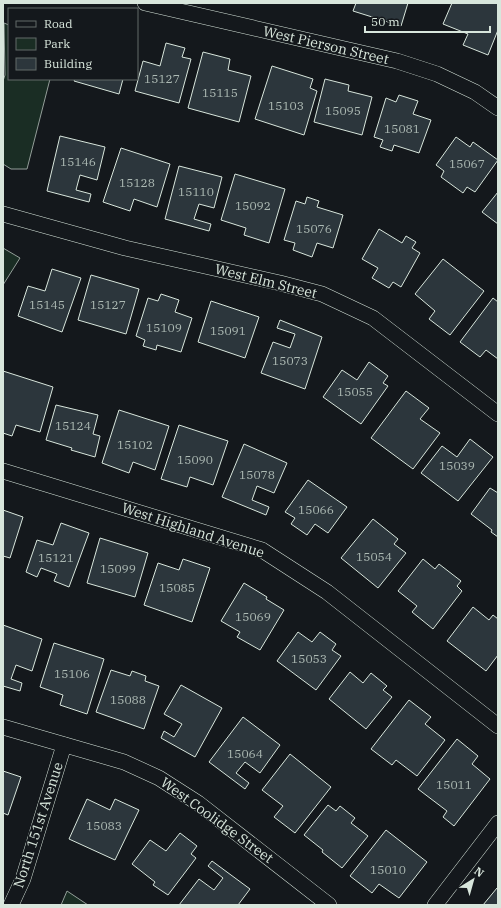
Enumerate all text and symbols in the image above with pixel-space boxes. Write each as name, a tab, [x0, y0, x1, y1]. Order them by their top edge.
legend	[8, 8, 138, 80]
scale bar	[365, 8, 490, 34]
text: 50 m	[371, 14, 400, 29]
text: Road	[44, 16, 73, 31]
street label: West Pierson Street	[261, 22, 391, 68]
text: Park	[44, 36, 70, 51]
text: Building	[44, 56, 92, 71]
house number: 15127	[144, 71, 180, 86]
house number: 15115	[202, 85, 238, 100]
house number: 15103	[268, 98, 304, 113]
house number: 15095	[325, 103, 361, 118]
house number: 15081	[384, 121, 420, 136]
house number: 15146	[60, 154, 96, 169]
house number: 15067	[449, 156, 485, 171]
house number: 15128	[119, 175, 155, 190]
house number: 15110	[178, 184, 214, 199]
house number: 15092	[235, 198, 271, 213]
house number: 15076	[296, 221, 332, 236]
street label: West Elm Street	[213, 260, 319, 302]
house number: 15145	[29, 297, 65, 312]
house number: 15127	[90, 297, 126, 312]
house number: 15109	[146, 320, 182, 335]
house number: 15091	[210, 323, 246, 338]
house number: 15073	[272, 353, 308, 368]
house number: 15055	[337, 384, 373, 399]
house number: 15124	[55, 418, 91, 433]
house number: 15102	[117, 437, 153, 452]
house number: 15090	[177, 452, 213, 467]
house number: 15039	[439, 458, 475, 473]
house number: 15078	[239, 467, 275, 482]
street label: West Highland Avenue	[119, 498, 267, 562]
house number: 15066	[298, 502, 334, 517]
house number: 15054	[356, 549, 392, 564]
house number: 15121	[38, 550, 74, 565]
house number: 15099	[100, 561, 136, 576]
house number: 15085	[159, 580, 195, 595]
house number: 15069	[235, 609, 271, 624]
house number: 15053	[291, 651, 327, 666]
house number: 15106	[54, 666, 90, 681]
house number: 15088	[110, 692, 146, 707]
house number: 15064	[227, 746, 263, 761]
street label: North 151st Avenue	[9, 760, 67, 890]
street label: West Coolidge Street	[157, 773, 277, 867]
house number: 15011	[436, 777, 472, 792]
house number: 15083	[86, 818, 122, 833]
north arrow	[453, 860, 493, 900]
house number: 15010	[370, 862, 406, 877]
text: N	[471, 864, 487, 880]

